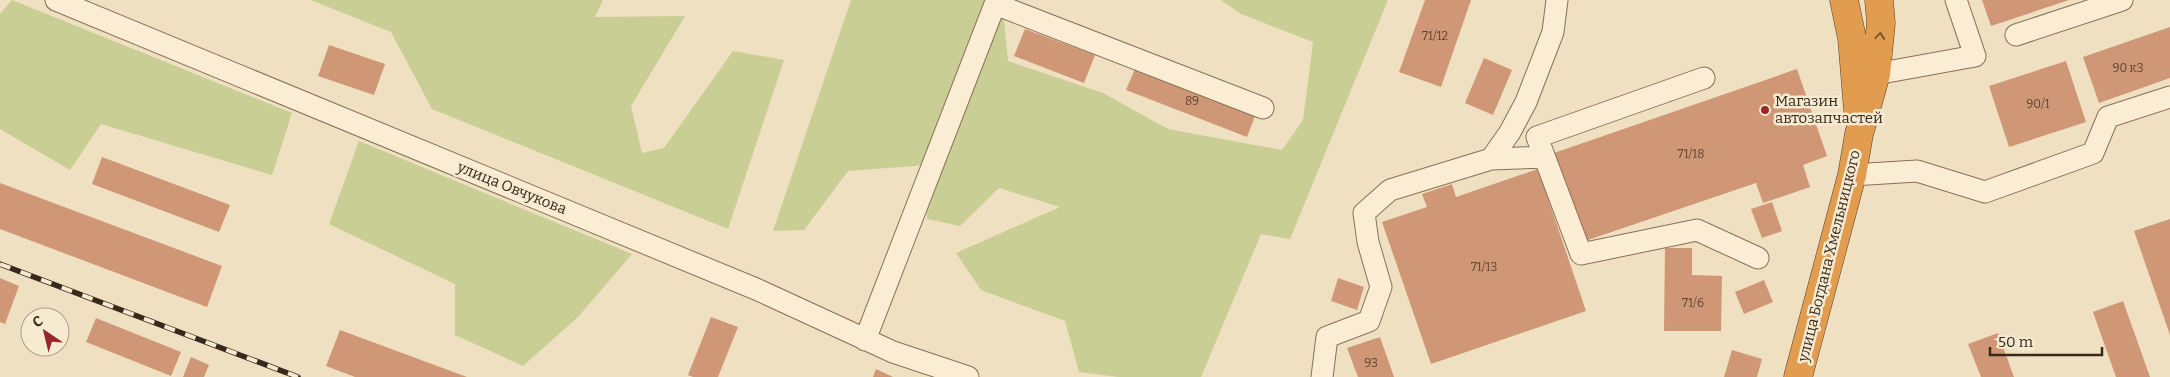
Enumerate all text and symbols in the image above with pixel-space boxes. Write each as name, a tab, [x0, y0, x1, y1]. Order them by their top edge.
house number: 71/12	[1422, 29, 1448, 43]
one-way arrow	[1874, 31, 1885, 39]
house number: 90 к3	[2112, 61, 2144, 75]
place label: Магазин автозапчастей	[1775, 92, 1883, 127]
house number: 89	[1185, 94, 1199, 108]
house number: 90/1	[2026, 97, 2050, 111]
marker: Магазин автозапчастей	[1759, 104, 1771, 116]
house number: 71/18	[1678, 147, 1704, 161]
street label: улица Богдана Хмельницкого	[1794, 148, 1864, 365]
street label: улица Овчукова	[454, 158, 569, 218]
house number: 71/13	[1471, 260, 1497, 274]
house number: 71/6	[1682, 296, 1704, 310]
north arrow	[20, 307, 70, 357]
text: С	[29, 312, 46, 331]
scale bar	[1990, 324, 2102, 356]
text: 50 m	[1998, 333, 2034, 351]
house number: 93	[1364, 356, 1378, 370]

